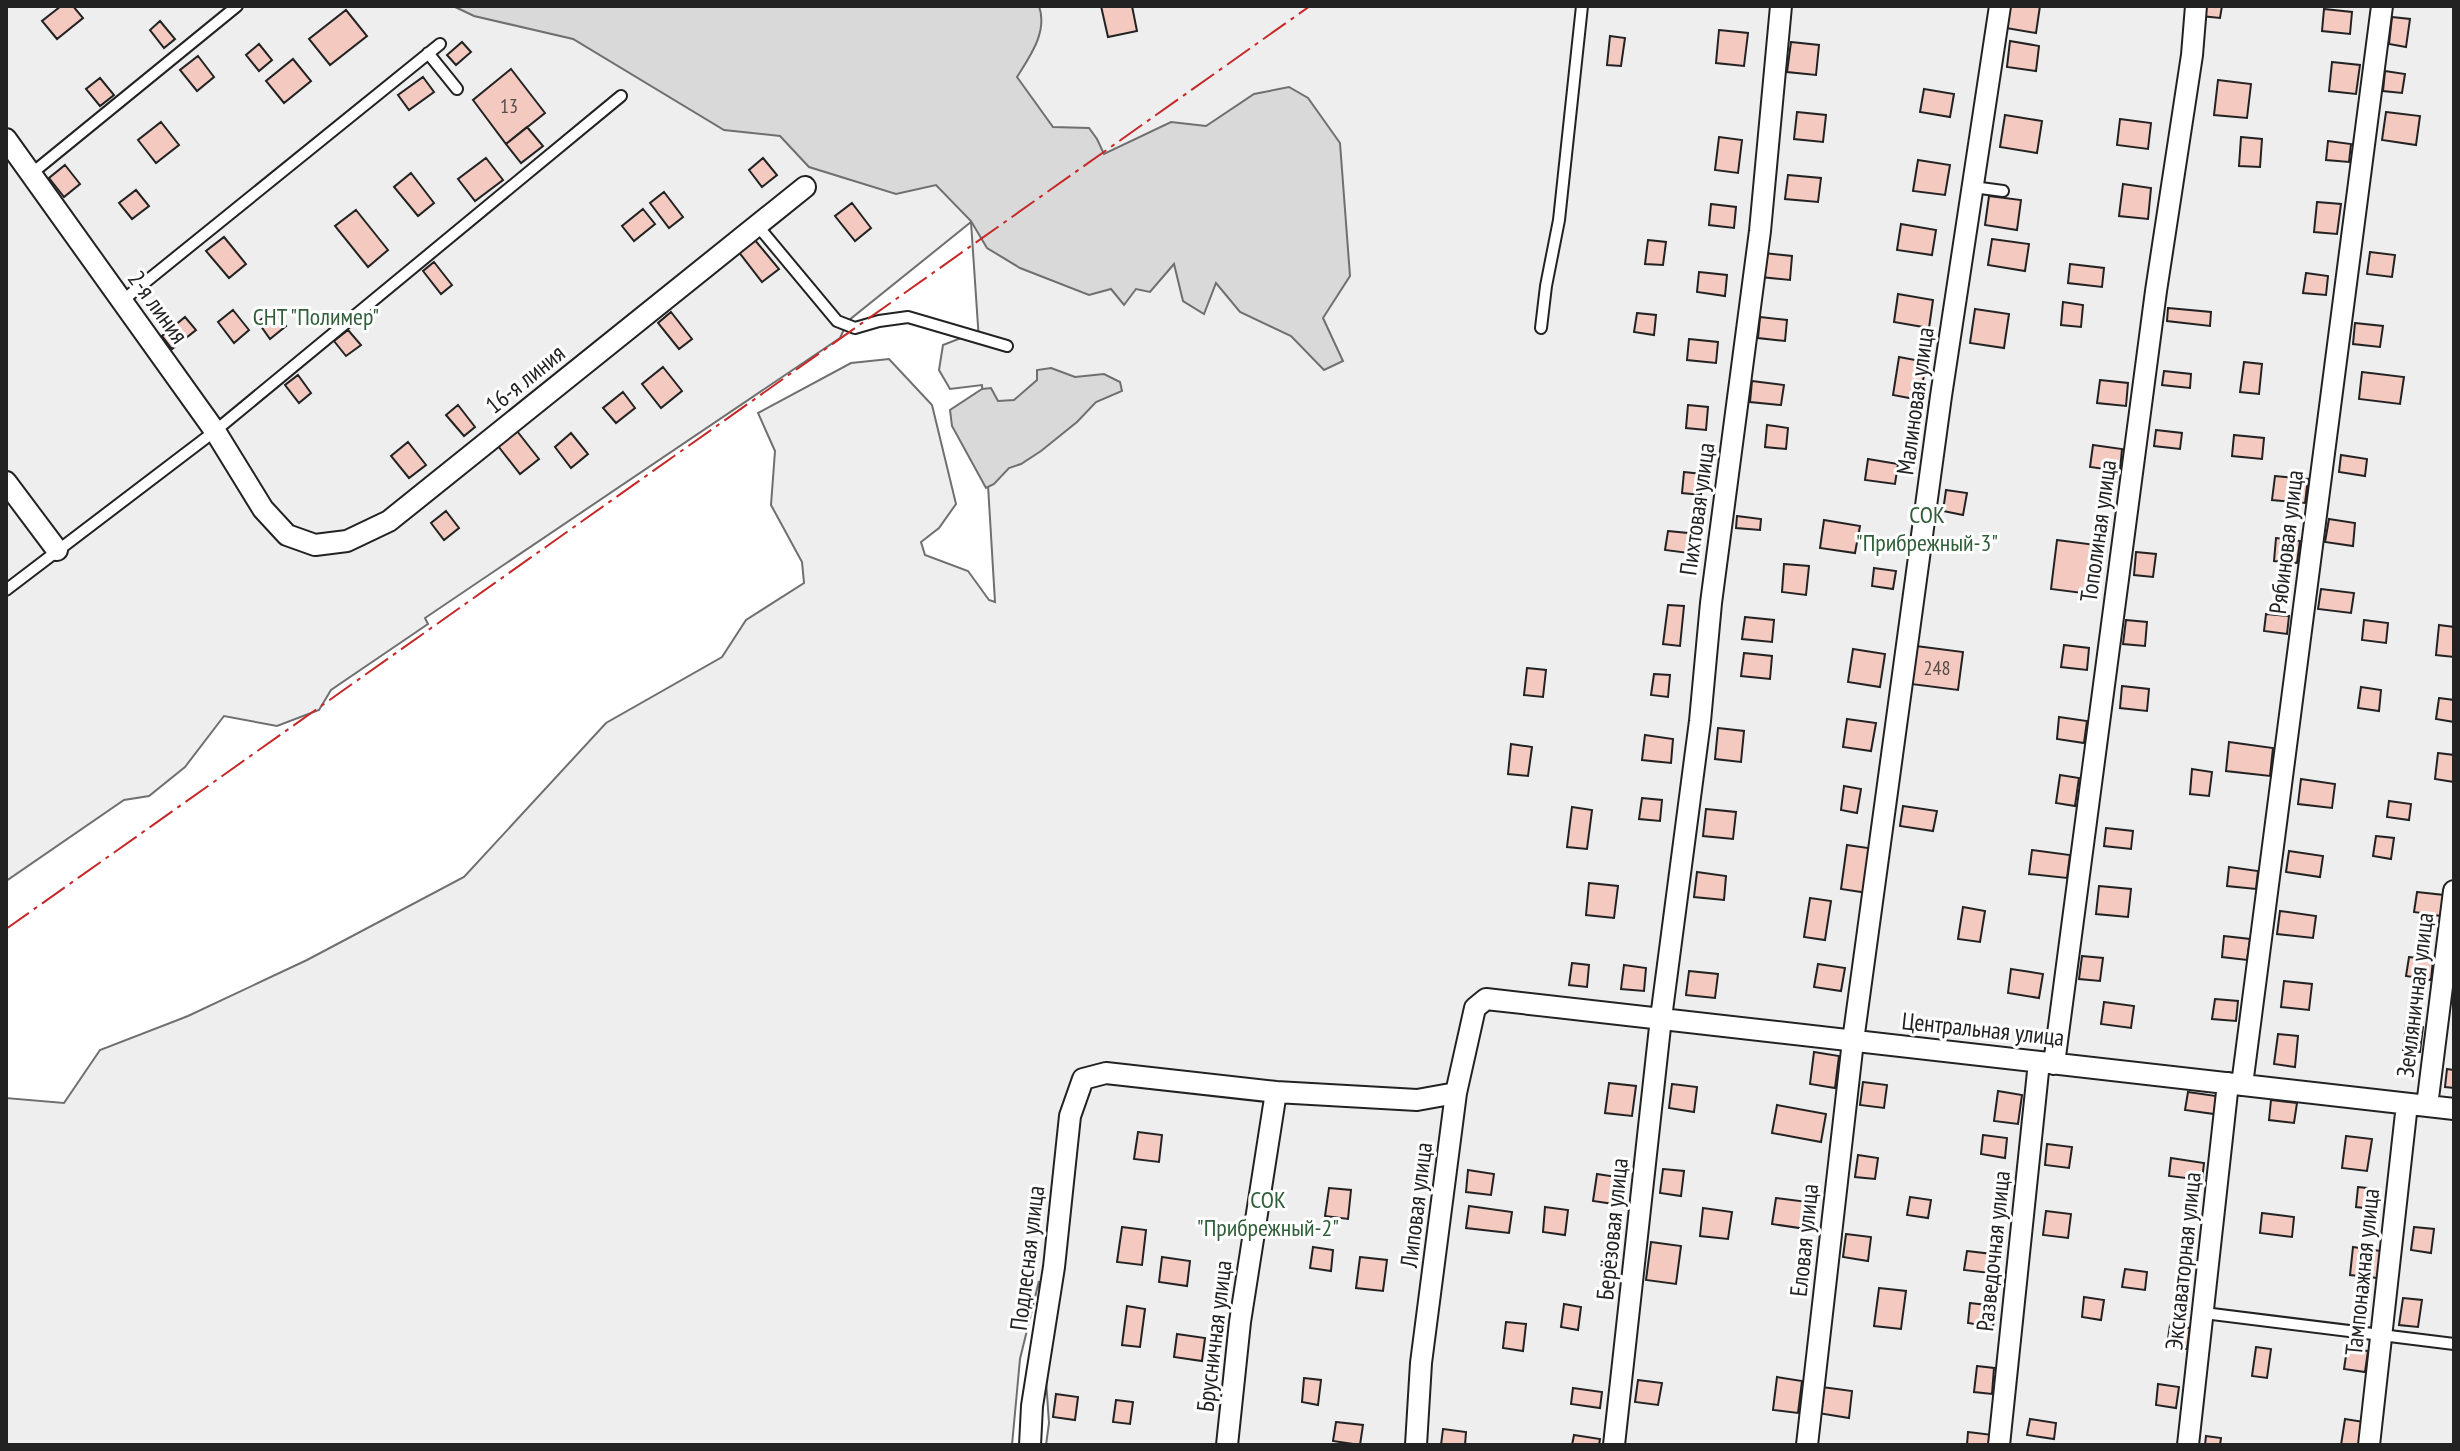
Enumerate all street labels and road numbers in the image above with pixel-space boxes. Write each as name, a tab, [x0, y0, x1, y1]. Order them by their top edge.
street label: 2-я линия	[121, 264, 195, 350]
street label: Малиновая улица	[1889, 325, 1941, 477]
street label: 16-я линия	[479, 338, 571, 420]
street label: Пихтовая улица	[1672, 441, 1722, 577]
street label: Тополиная улица	[2073, 458, 2123, 604]
street label: Рябиновая улица	[2262, 468, 2310, 616]
street label: Земляничная улица	[2390, 911, 2440, 1079]
street label: Центральная улица	[1900, 1005, 2066, 1053]
street label: Липовая улица	[1393, 1141, 1439, 1270]
street label: Берёзовая улица	[1589, 1157, 1635, 1301]
street label: Разведочная улица	[1969, 1169, 2017, 1333]
street label: Экскаваторная улица	[2158, 1171, 2208, 1351]
street label: Еловая улица	[1783, 1182, 1825, 1298]
street label: Подлесная улица	[1003, 1184, 1051, 1332]
street label: Тампонажная улица	[2338, 1187, 2386, 1357]
street label: Брусничная улица	[1189, 1259, 1239, 1413]

